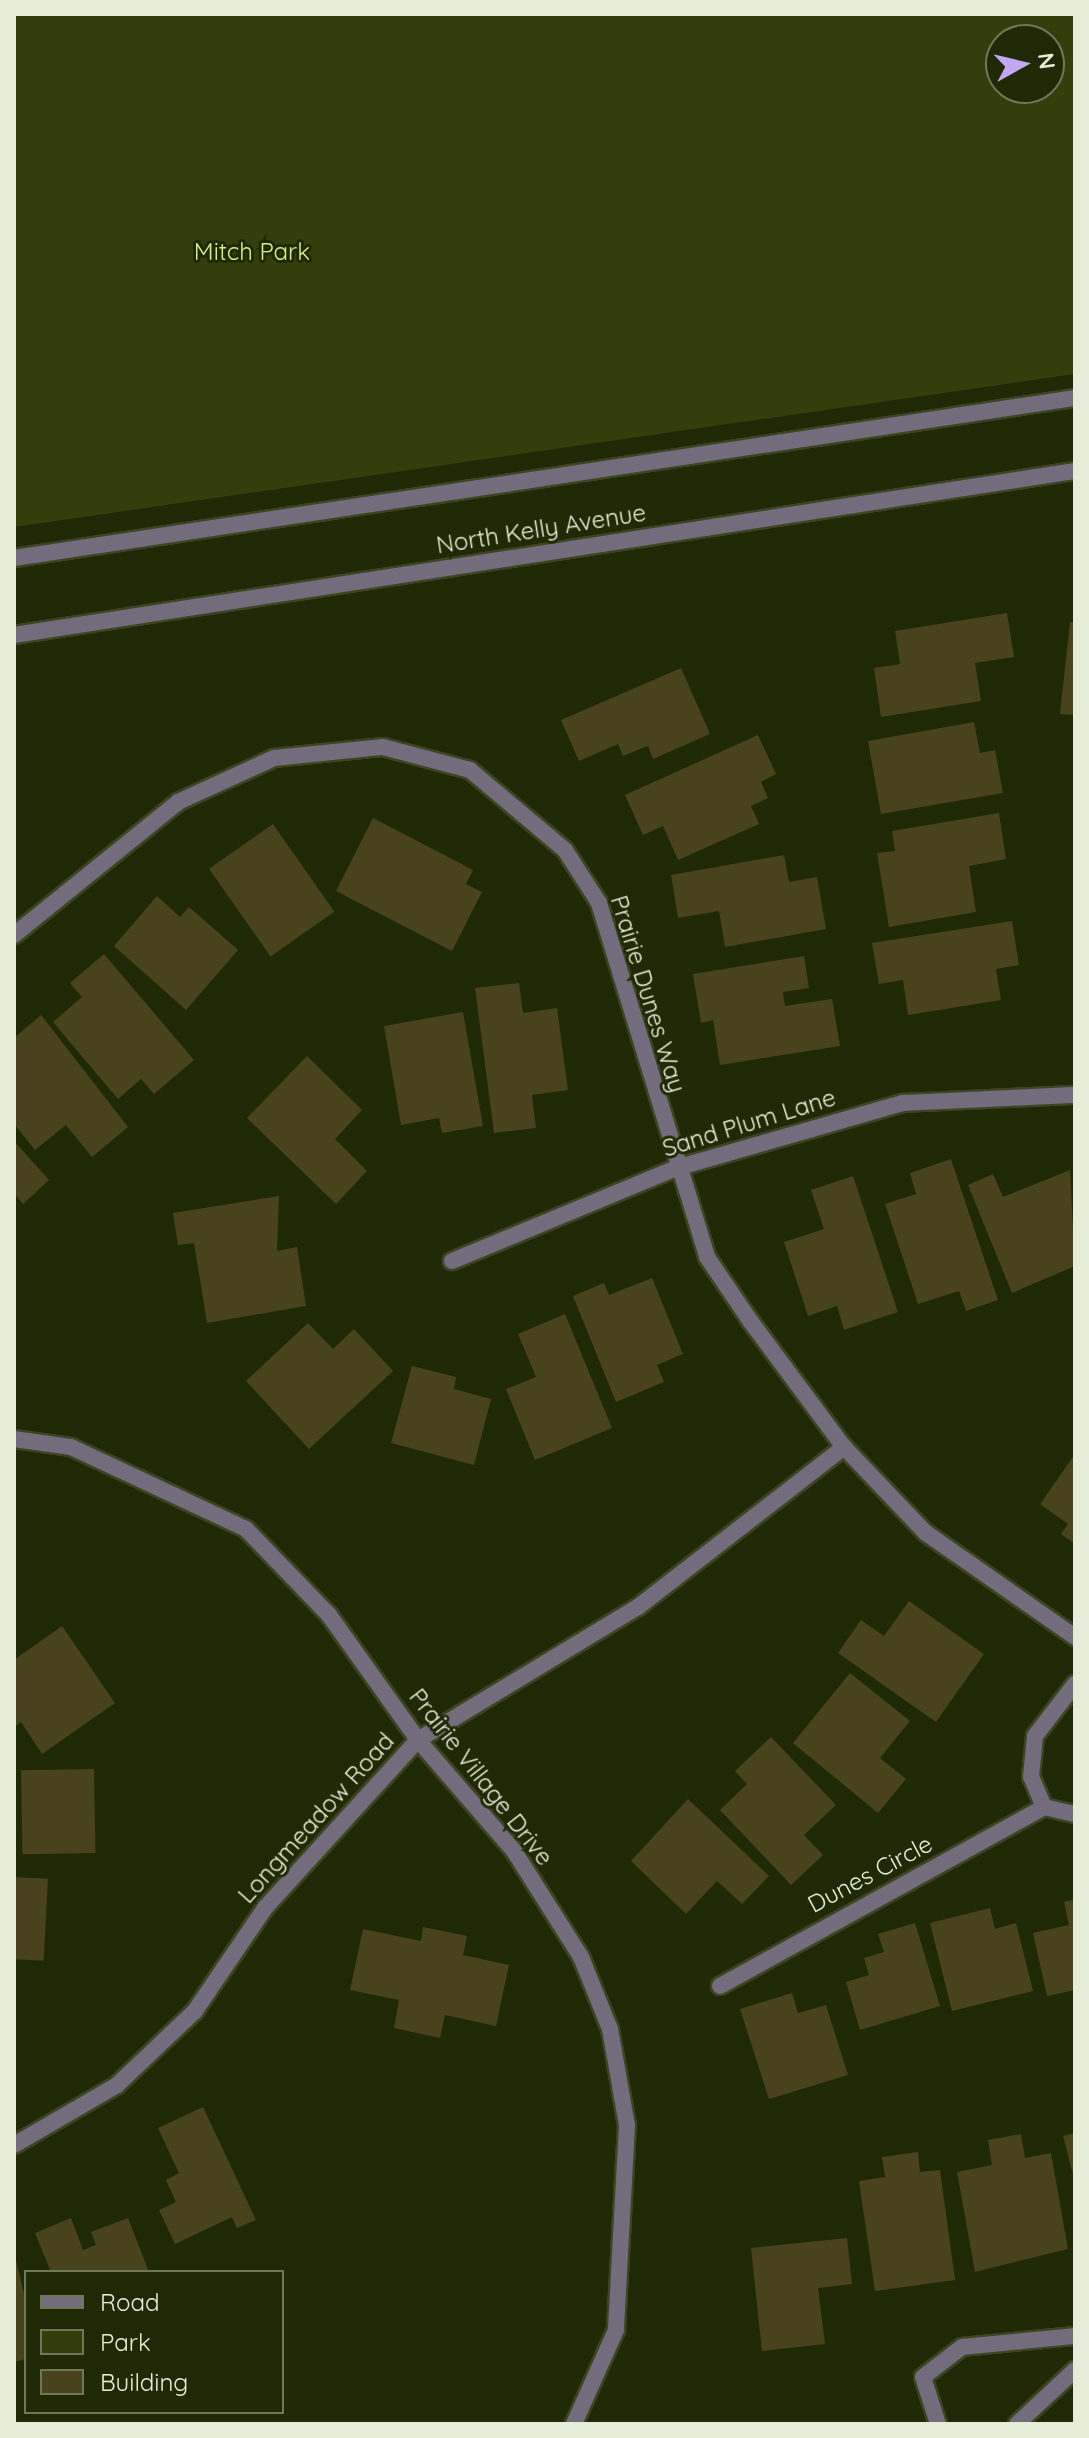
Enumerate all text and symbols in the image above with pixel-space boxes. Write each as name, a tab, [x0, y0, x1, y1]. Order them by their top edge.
north arrow	[985, 24, 1065, 104]
text: N	[1032, 51, 1062, 71]
park label: Mitch Park	[194, 238, 310, 266]
street label: North Kelly Avenue	[434, 498, 648, 560]
street label: Prairie Dunes Way	[604, 892, 692, 1096]
street label: Sand Plum Lane	[659, 1083, 839, 1163]
street label: Prairie Village Drive	[403, 1683, 559, 1871]
street label: Longmeadow Road	[232, 1727, 400, 1909]
street label: Dunes Circle	[803, 1829, 937, 1919]
legend	[24, 2270, 284, 2414]
text: Road	[100, 2287, 160, 2317]
text: Park	[100, 2327, 151, 2357]
text: Building	[100, 2367, 188, 2397]

